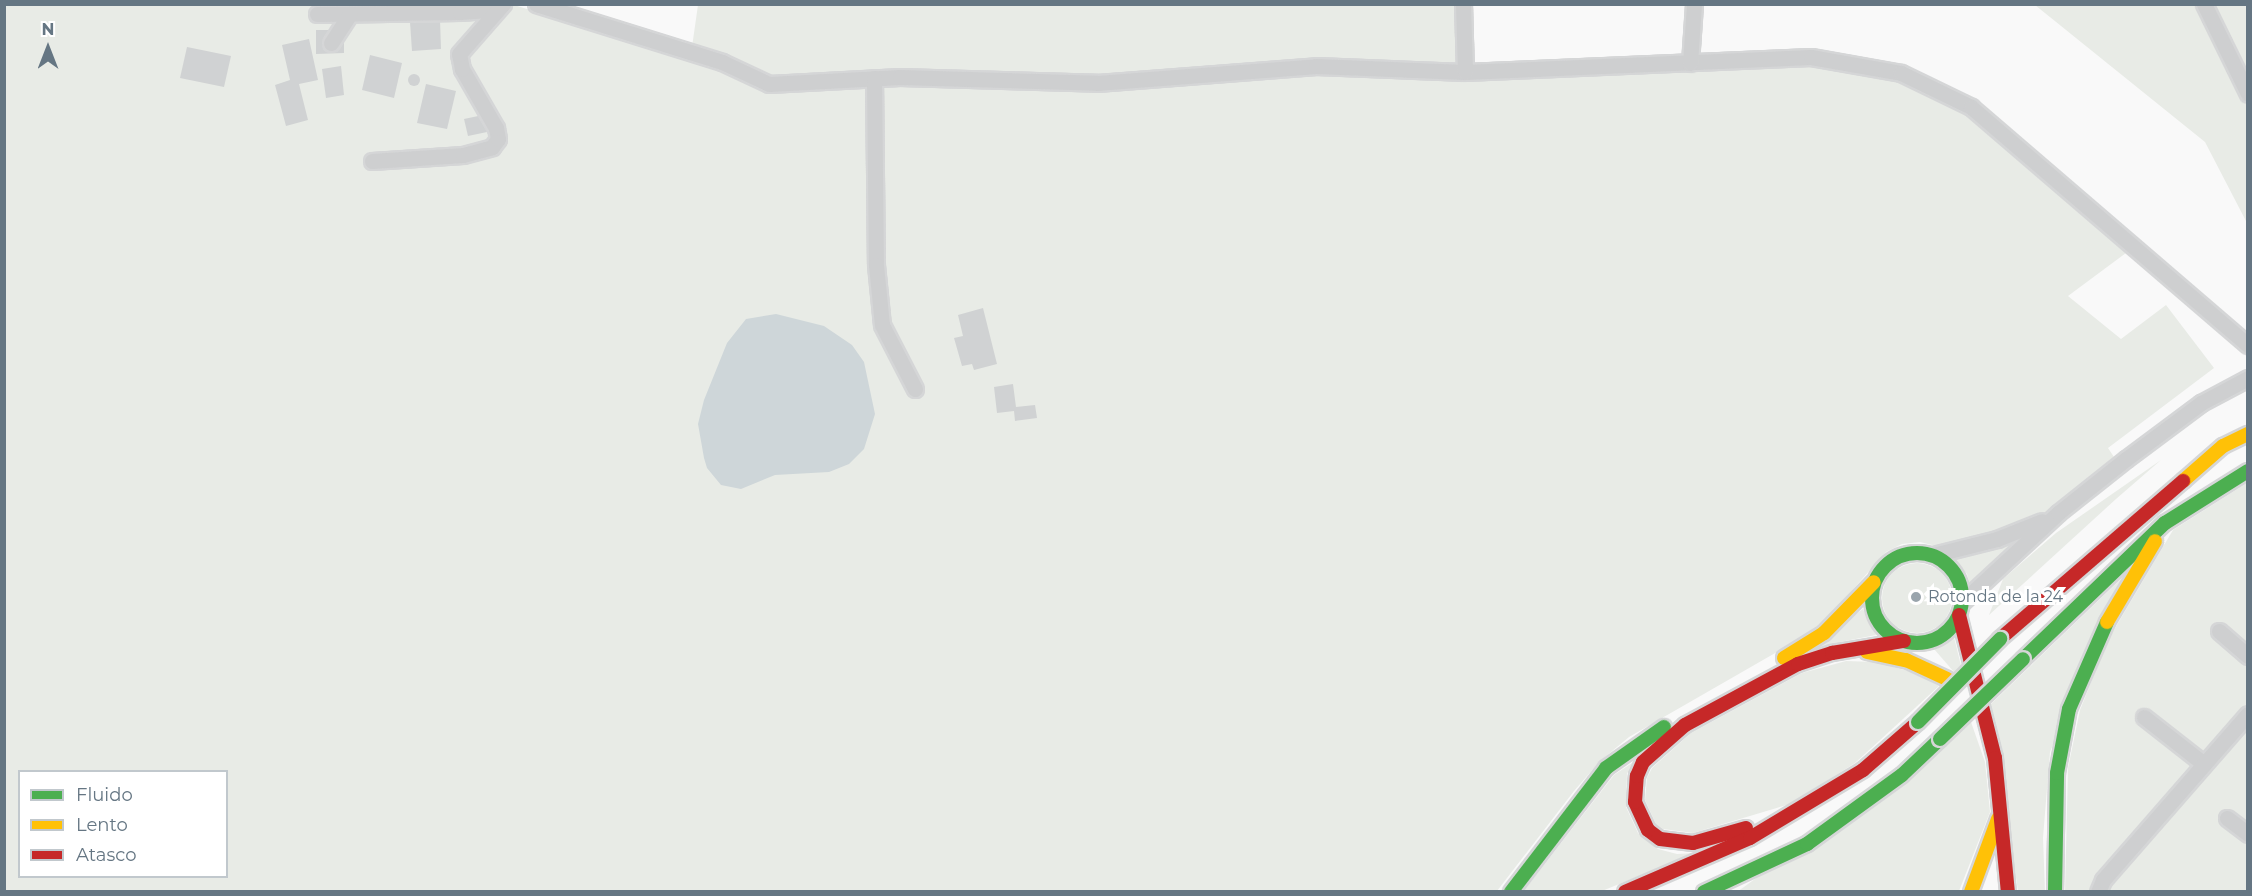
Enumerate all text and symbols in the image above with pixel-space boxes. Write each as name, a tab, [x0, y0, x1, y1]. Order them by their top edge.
north arrow	[18, 18, 78, 78]
text: N	[42, 20, 54, 39]
place label: Rotonda de la 24	[1928, 587, 2063, 607]
marker: Rotonda de la 24	[1909, 590, 1923, 604]
legend	[18, 770, 228, 878]
text: Fluido	[76, 784, 133, 806]
text: Lento	[76, 814, 128, 836]
text: Atasco	[76, 844, 136, 866]

